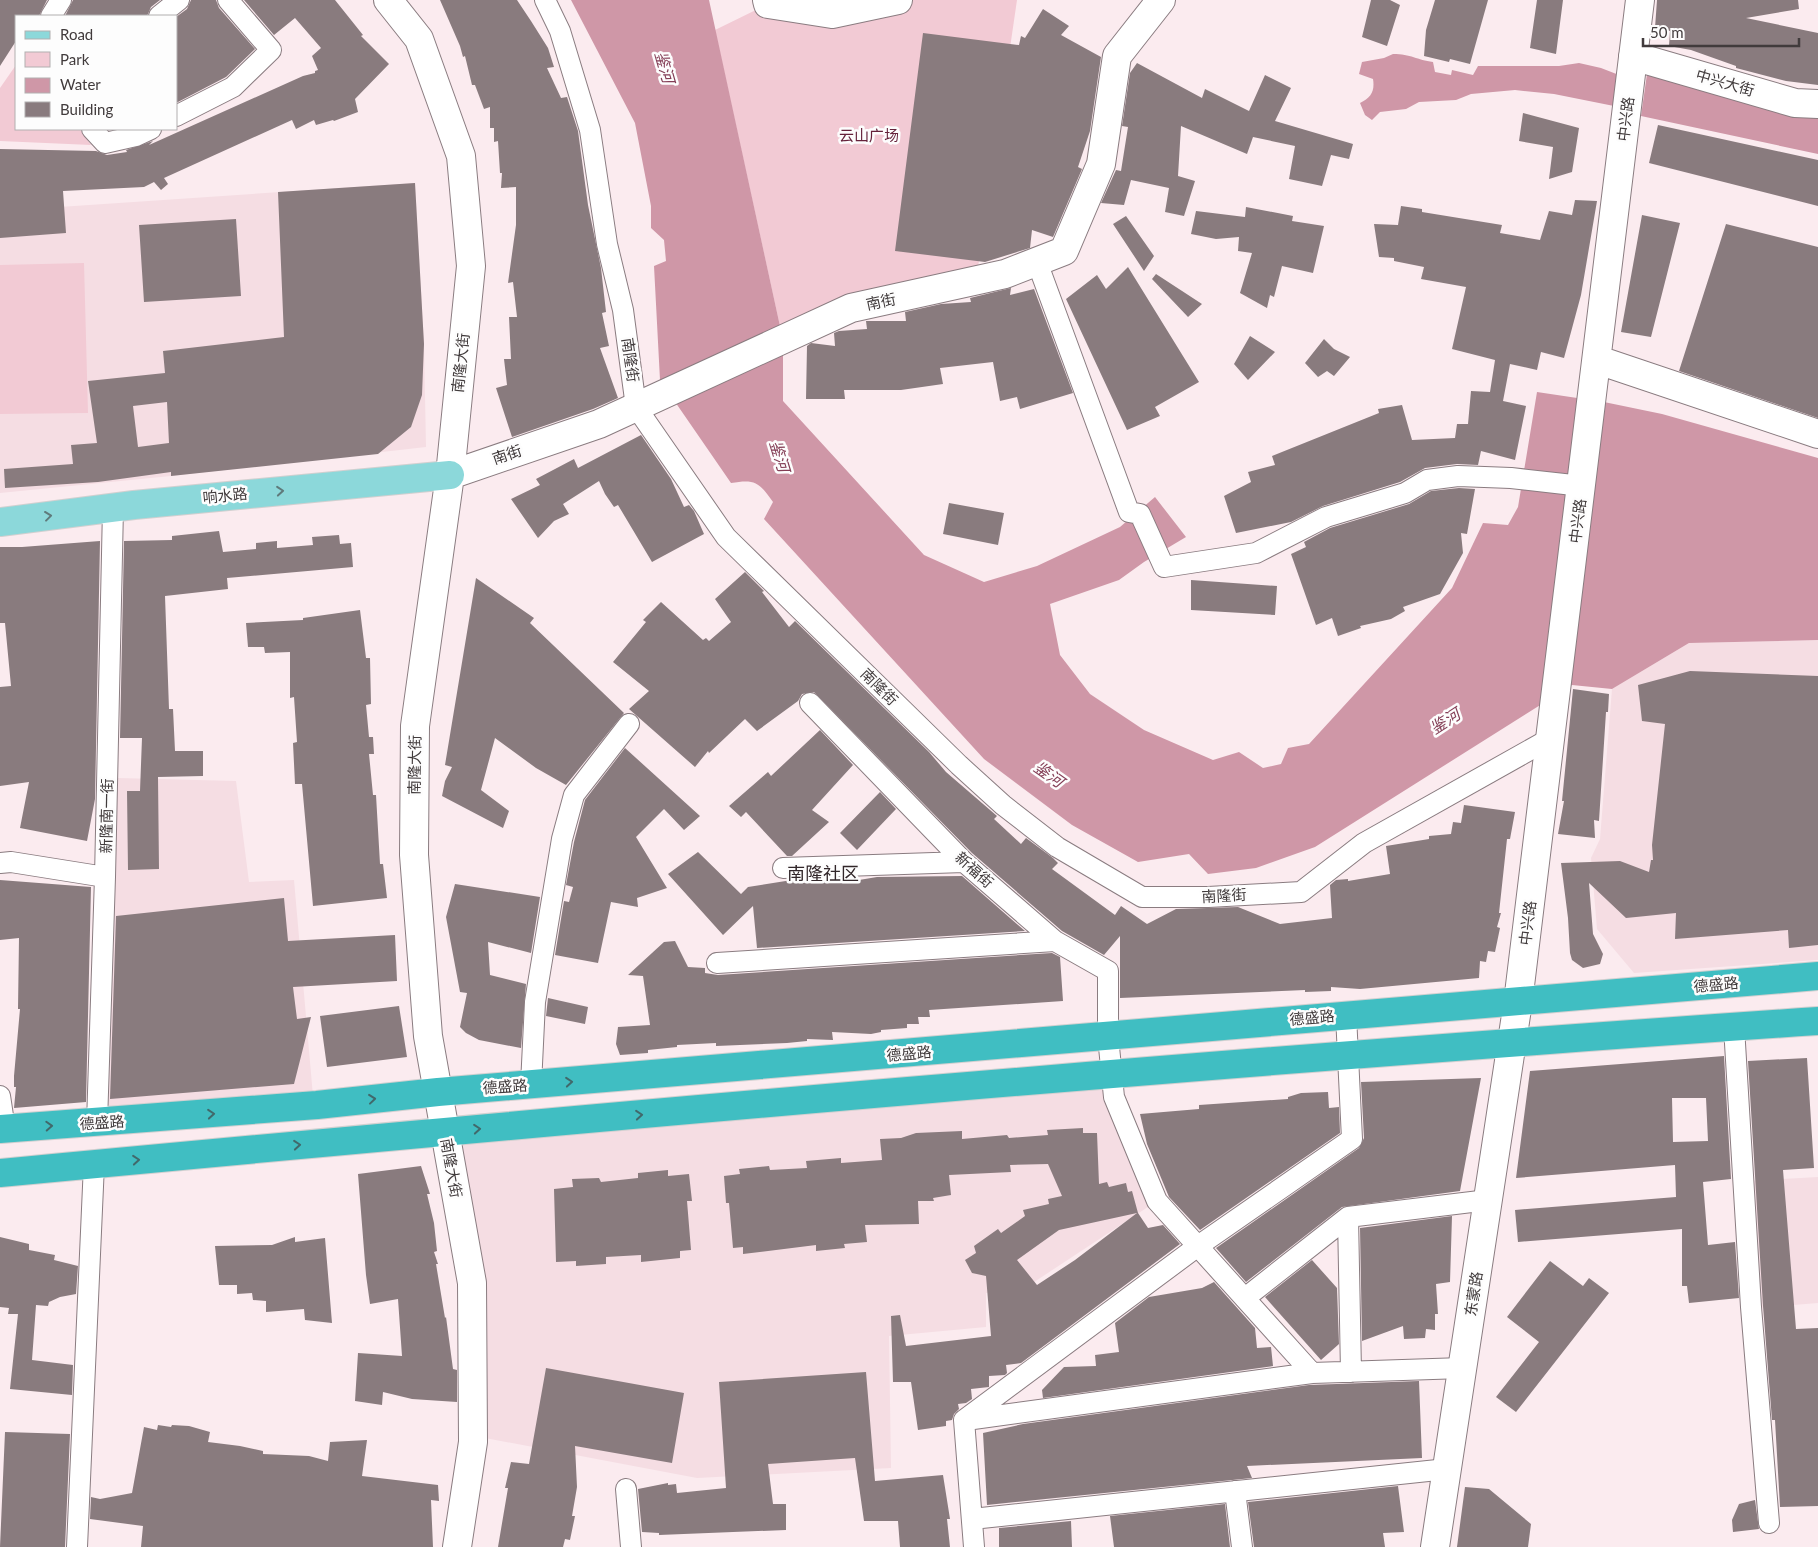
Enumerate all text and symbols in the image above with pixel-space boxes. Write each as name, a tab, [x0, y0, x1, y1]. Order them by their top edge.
legend	[15, 15, 178, 130]
scale bar	[1643, 15, 1799, 47]
text: 50 m	[1650, 23, 1684, 41]
text: Road	[60, 25, 93, 43]
water label: 鉴河	[652, 49, 680, 88]
text: Park	[60, 50, 90, 68]
street label: 中兴大街	[1694, 65, 1757, 99]
text: Water	[60, 75, 101, 93]
street label: 中兴路	[1613, 95, 1637, 142]
text: Building	[60, 100, 113, 118]
park label: 云山广场	[839, 126, 899, 144]
street label: 南街	[864, 289, 897, 313]
street label: 南隆大街	[448, 332, 472, 394]
street label: 南隆街	[619, 336, 643, 383]
water label: 鉴河	[767, 438, 795, 477]
street label: 南街	[490, 441, 524, 467]
street label: 响水路	[202, 484, 248, 506]
one-way arrow	[276, 486, 284, 497]
street label: 中兴路	[1565, 497, 1589, 544]
one-way arrow	[45, 511, 53, 522]
street label: 南隆街	[857, 664, 902, 709]
water label: 鉴河	[1426, 702, 1466, 737]
street label: 南隆大街	[404, 735, 424, 795]
water label: 鉴河	[1031, 757, 1070, 792]
street label: 新隆南一街	[96, 778, 116, 854]
street label: 新福街	[952, 848, 997, 891]
district label: 南隆社区	[787, 862, 859, 884]
street label: 南隆街	[1201, 885, 1247, 905]
street label: 中兴路	[1515, 899, 1539, 946]
street label: 德盛路	[1693, 973, 1739, 995]
street label: 德盛路	[1289, 1006, 1335, 1028]
street label: 德盛路	[886, 1042, 932, 1064]
street label: 德盛路	[482, 1075, 528, 1097]
one-way arrow	[565, 1077, 573, 1088]
one-way arrow	[369, 1094, 377, 1105]
one-way arrow	[207, 1109, 215, 1120]
one-way arrow	[635, 1110, 643, 1121]
street label: 德盛路	[79, 1111, 125, 1133]
one-way arrow	[45, 1121, 53, 1132]
one-way arrow	[473, 1123, 481, 1134]
street label: 南隆大街	[438, 1137, 466, 1199]
one-way arrow	[294, 1140, 302, 1151]
one-way arrow	[132, 1155, 140, 1166]
street label: 东蒙路	[1461, 1270, 1485, 1317]

